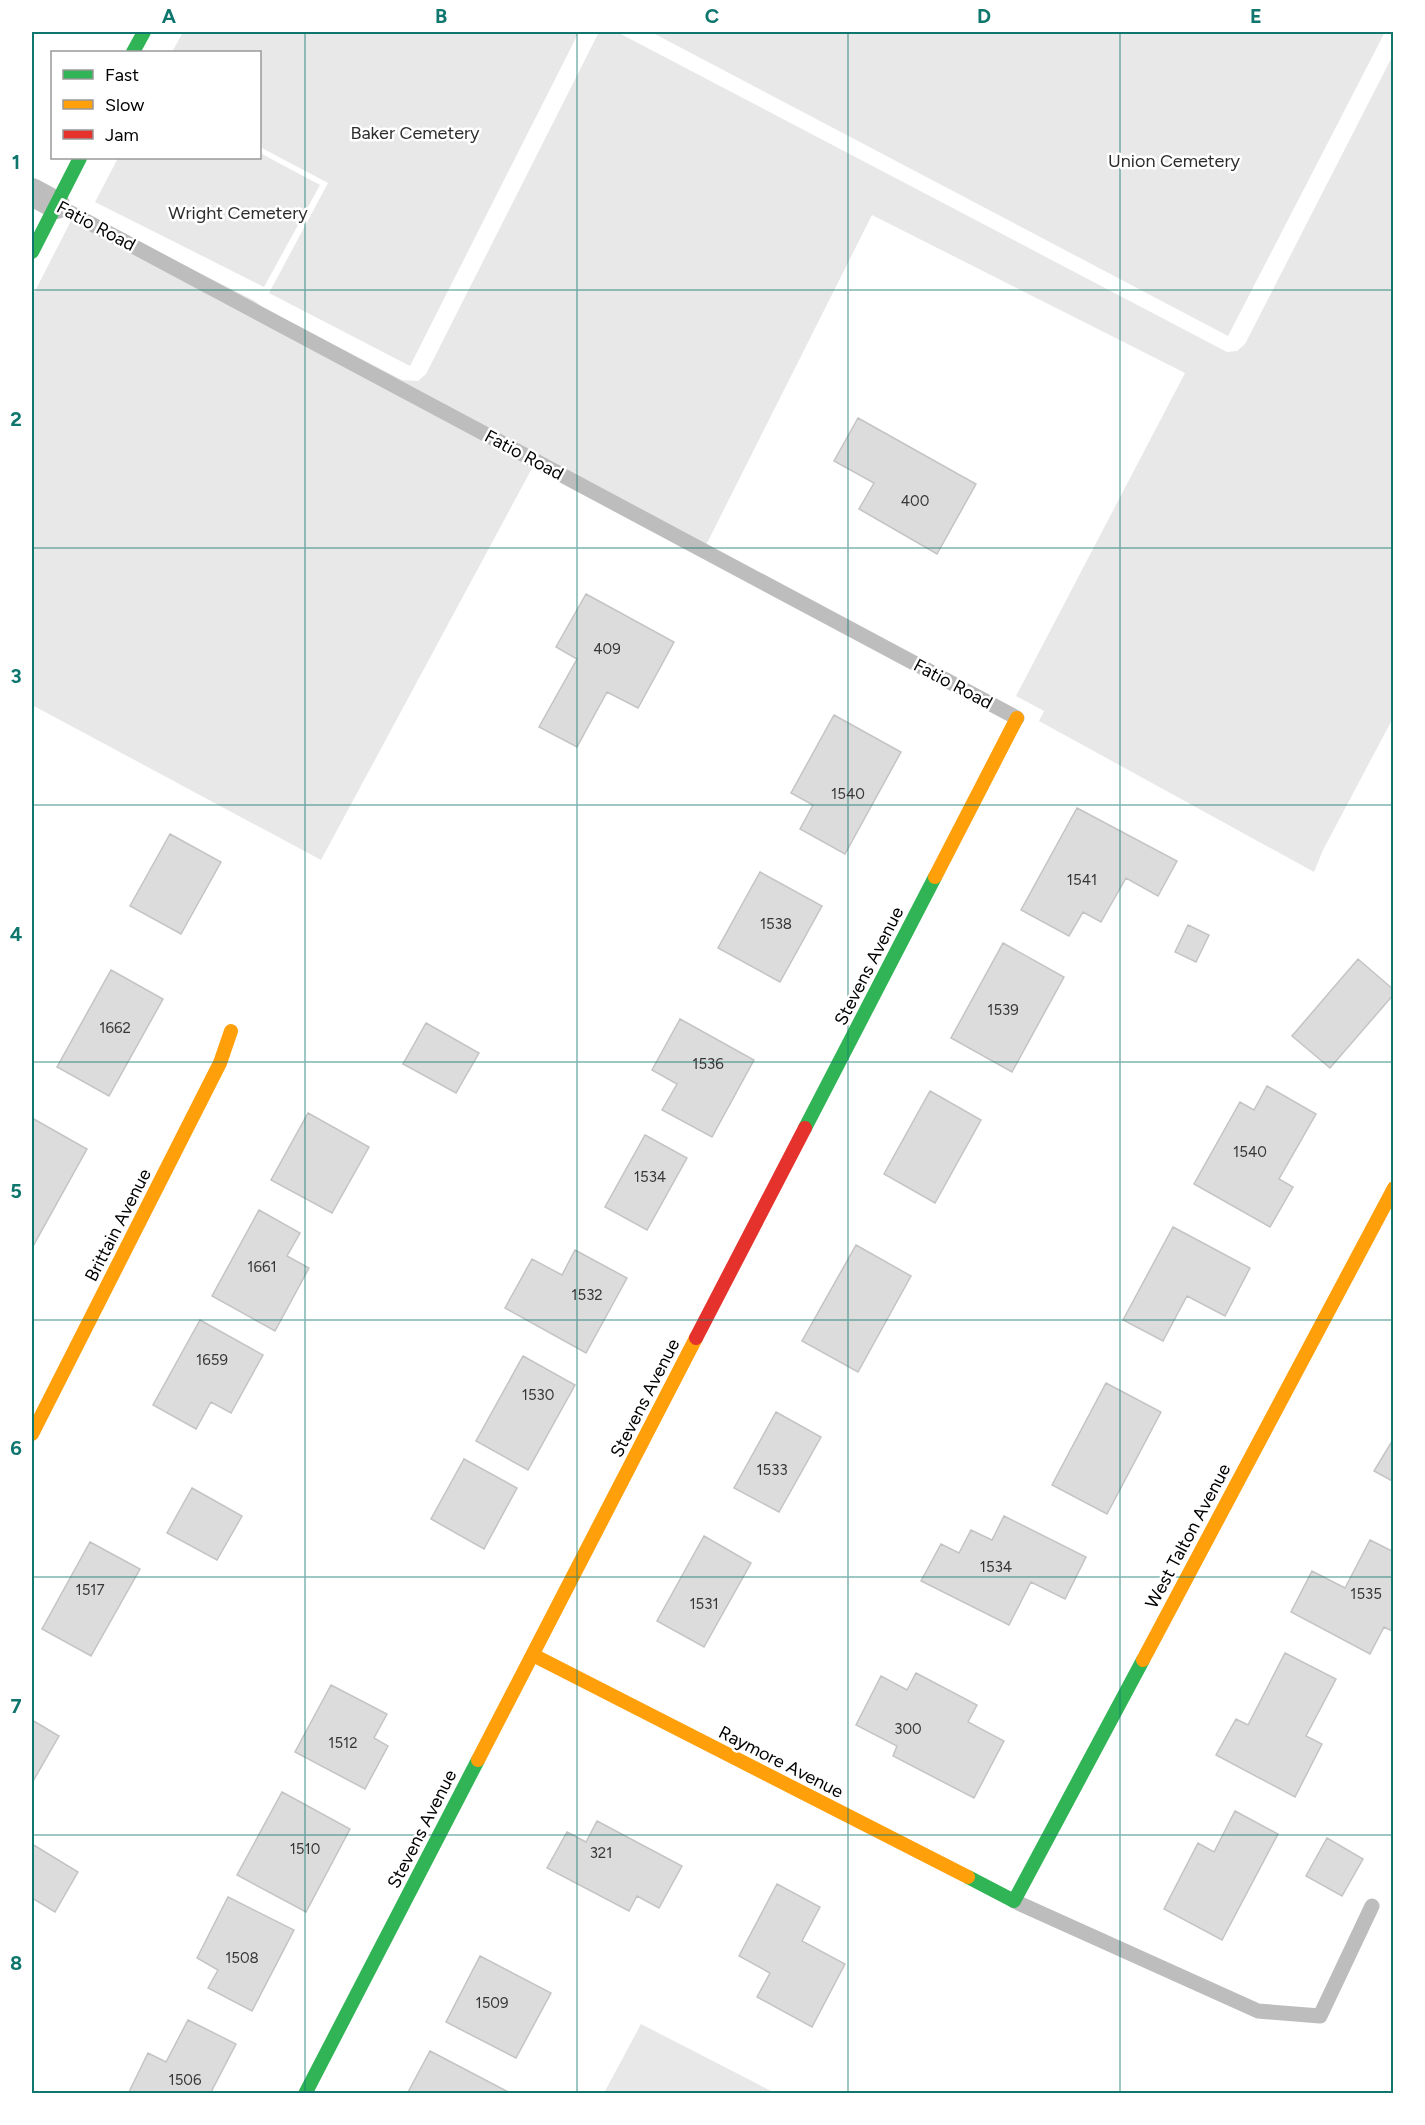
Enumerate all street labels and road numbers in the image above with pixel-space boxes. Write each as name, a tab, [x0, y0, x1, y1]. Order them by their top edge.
street label: Fatio Road	[53, 196, 139, 256]
street label: Fatio Road	[481, 425, 567, 485]
street label: Fatio Road	[910, 654, 996, 714]
street label: Stevens Avenue	[830, 903, 908, 1029]
street label: Brittain Avenue	[80, 1165, 156, 1285]
street label: Stevens Avenue	[606, 1335, 684, 1461]
street label: West Talton Avenue	[1141, 1460, 1235, 1612]
street label: Raymore Avenue	[715, 1721, 847, 1803]
street label: Stevens Avenue	[383, 1766, 461, 1892]

